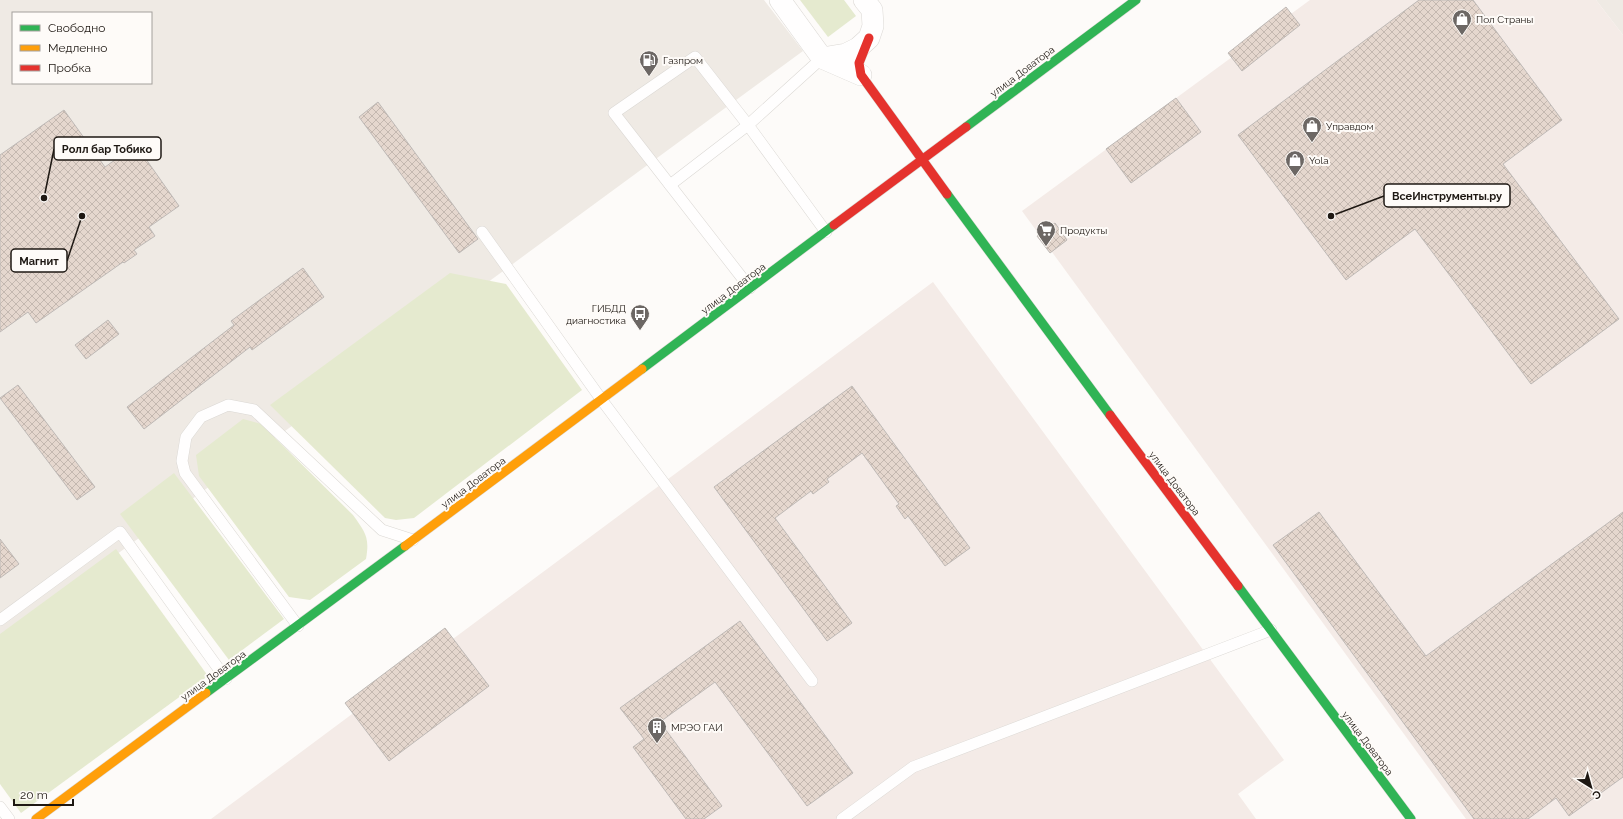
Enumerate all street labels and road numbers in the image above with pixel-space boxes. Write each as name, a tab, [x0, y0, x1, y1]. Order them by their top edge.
street label: улица Доватора	[988, 44, 1056, 99]
street label: улица Доватора	[699, 261, 767, 316]
street label: улица Доватора	[1147, 449, 1202, 517]
street label: улица Доватора	[439, 455, 507, 510]
street label: улица Доватора	[179, 648, 248, 703]
street label: улица Доватора	[1340, 709, 1395, 777]

